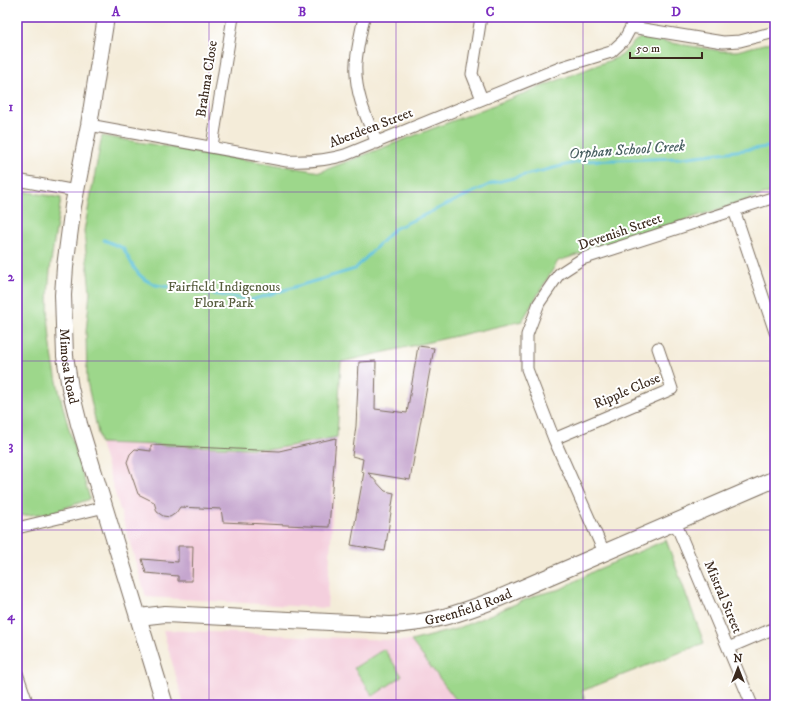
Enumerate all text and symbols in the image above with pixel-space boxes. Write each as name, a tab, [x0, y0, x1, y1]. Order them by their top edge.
text: A	[111, 4, 121, 20]
text: B	[298, 4, 306, 20]
text: C	[486, 4, 495, 20]
text: D	[671, 4, 681, 20]
scale bar	[630, 34, 702, 60]
street label: Brahma Close	[192, 39, 222, 119]
text: 50 m	[636, 41, 660, 56]
text: 1	[9, 99, 14, 115]
street label: Aberdeen Street	[326, 104, 416, 152]
water label: Orphan School Creek	[568, 136, 686, 164]
street label: Devenish Street	[576, 209, 665, 255]
text: 2	[8, 269, 15, 285]
park label: Fairfield Indigenous Flora Park	[168, 278, 281, 312]
street label: Mimosa Road	[55, 328, 83, 406]
street label: Ripple Close	[591, 369, 663, 413]
text: 3	[9, 438, 14, 454]
street label: Mistral Street	[700, 558, 747, 636]
street label: Greenfield Road	[423, 585, 515, 630]
text: 4	[6, 608, 15, 625]
north arrow	[718, 648, 758, 688]
text: N	[733, 652, 743, 666]

